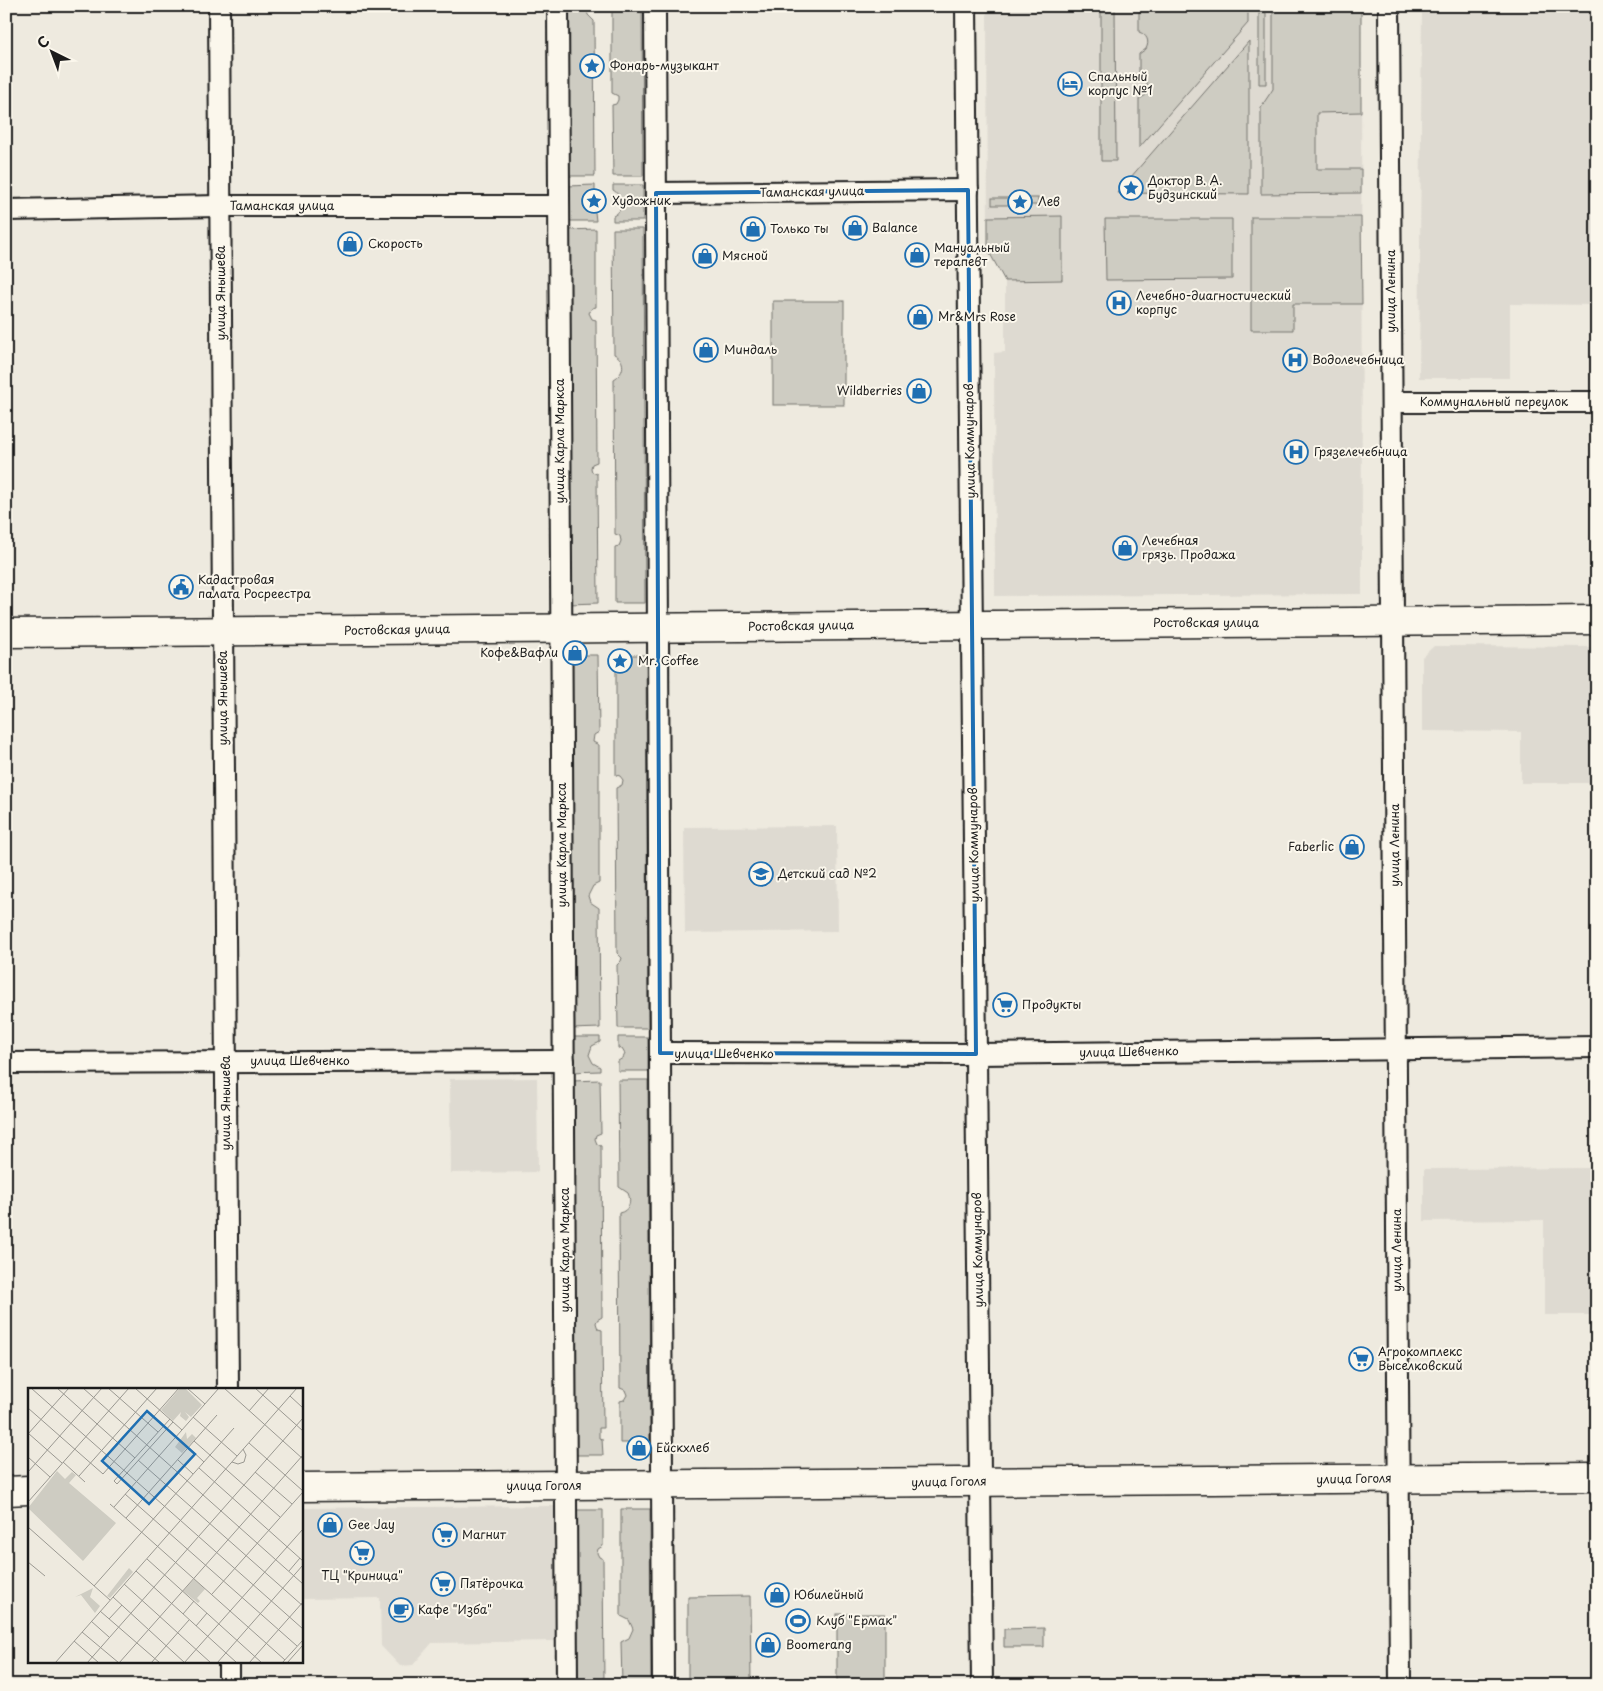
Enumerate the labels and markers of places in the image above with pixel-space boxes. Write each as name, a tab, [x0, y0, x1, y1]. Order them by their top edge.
place icon: Фонарь-музыкант	[579, 53, 605, 79]
place label: Фонарь-музыкант	[610, 56, 719, 74]
place label: Спальный корпус №1	[1088, 67, 1153, 99]
hotel icon: Спальный корпус №1	[1057, 71, 1083, 97]
place label: Доктор В. А. Будзинский	[1147, 171, 1222, 203]
place icon: Доктор В. А. Будзинский	[1118, 175, 1144, 201]
place icon: Художник	[581, 188, 607, 214]
place icon: Лев	[1007, 189, 1033, 215]
place label: Художник	[612, 191, 672, 209]
place label: Лев	[1038, 192, 1060, 210]
shop icon: Balance	[842, 215, 868, 241]
shop icon: Только ты	[740, 216, 766, 242]
place label: Balance	[872, 218, 918, 236]
place label: Только ты	[770, 219, 829, 237]
shop icon: Скорость	[337, 231, 363, 257]
place label: Скорость	[368, 234, 423, 252]
place label: Мануальный терапевт	[934, 238, 1010, 270]
shop icon: Мануальный терапевт	[904, 242, 930, 268]
shop icon: Мясной	[692, 243, 718, 269]
place label: Мясной	[722, 246, 768, 264]
place label: Лечебно-диагностический корпус	[1136, 286, 1291, 318]
hospital icon: Лечебно-диагностический корпус	[1106, 290, 1132, 316]
shop icon: Mr&Mrs Rose	[907, 304, 933, 330]
place label: Mr&Mrs Rose	[938, 307, 1016, 325]
shop icon: Миндаль	[693, 337, 719, 363]
place label: Миндаль	[724, 340, 777, 358]
hospital icon: Водолечебница	[1282, 347, 1308, 373]
place label: Водолечебница	[1312, 350, 1404, 368]
shop icon: Wildberries	[906, 378, 932, 404]
place label: Wildberries	[837, 381, 903, 399]
hospital icon: Грязелечебница	[1283, 439, 1309, 465]
place label: Грязелечебница	[1314, 442, 1408, 460]
place label: Лечебная грязь. Продажа	[1142, 531, 1236, 563]
shop icon: Лечебная грязь. Продажа	[1112, 535, 1138, 561]
place label: Кадастровая палата Росреестра	[198, 570, 311, 602]
public building icon: Кадастровая палата Росреестра	[168, 574, 194, 600]
shop icon: Кофе&Вафли	[562, 640, 588, 666]
place label: Кофе&Вафли	[480, 643, 558, 661]
place icon: Mr. Coffee	[607, 648, 633, 674]
place label: Mr. Coffee	[638, 651, 699, 669]
shop icon: Faberlic	[1339, 834, 1365, 860]
place label: Faberlic	[1288, 837, 1334, 855]
school or university icon: Детский сад №2	[748, 861, 774, 887]
place label: Детский сад №2	[777, 864, 877, 882]
supermarket icon: Продукты	[992, 992, 1018, 1018]
place label: Продукты	[1022, 995, 1081, 1013]
place label: Агрокомплекс Выселковский	[1378, 1342, 1462, 1374]
supermarket icon: Агрокомплекс Выселковский	[1348, 1346, 1374, 1372]
shop icon: Ейскхлеб	[626, 1435, 652, 1461]
place label: Ейскхлеб	[656, 1438, 709, 1456]
shop icon: Gee Jay	[317, 1512, 343, 1538]
place label: Gee Jay	[348, 1515, 395, 1533]
supermarket icon: Магнит	[432, 1522, 458, 1548]
place label: Магнит	[462, 1525, 507, 1543]
supermarket icon: ТЦ "Криница"	[349, 1540, 375, 1566]
place label: ТЦ "Криница"	[321, 1566, 403, 1584]
supermarket icon: Пятёрочка	[430, 1571, 456, 1597]
place label: Пятёрочка	[460, 1574, 524, 1592]
shop icon: Юбилейный	[764, 1582, 790, 1608]
place label: Юбилейный	[794, 1585, 864, 1603]
cafe icon: Кафе "Изба"	[388, 1597, 414, 1623]
place label: Кафе "Изба"	[418, 1600, 492, 1618]
sports icon: Клуб "Ермак"	[785, 1608, 811, 1634]
place label: Клуб "Ермак"	[816, 1611, 897, 1629]
shop icon: Boomerang	[755, 1632, 781, 1658]
place label: Boomerang	[786, 1635, 852, 1653]

